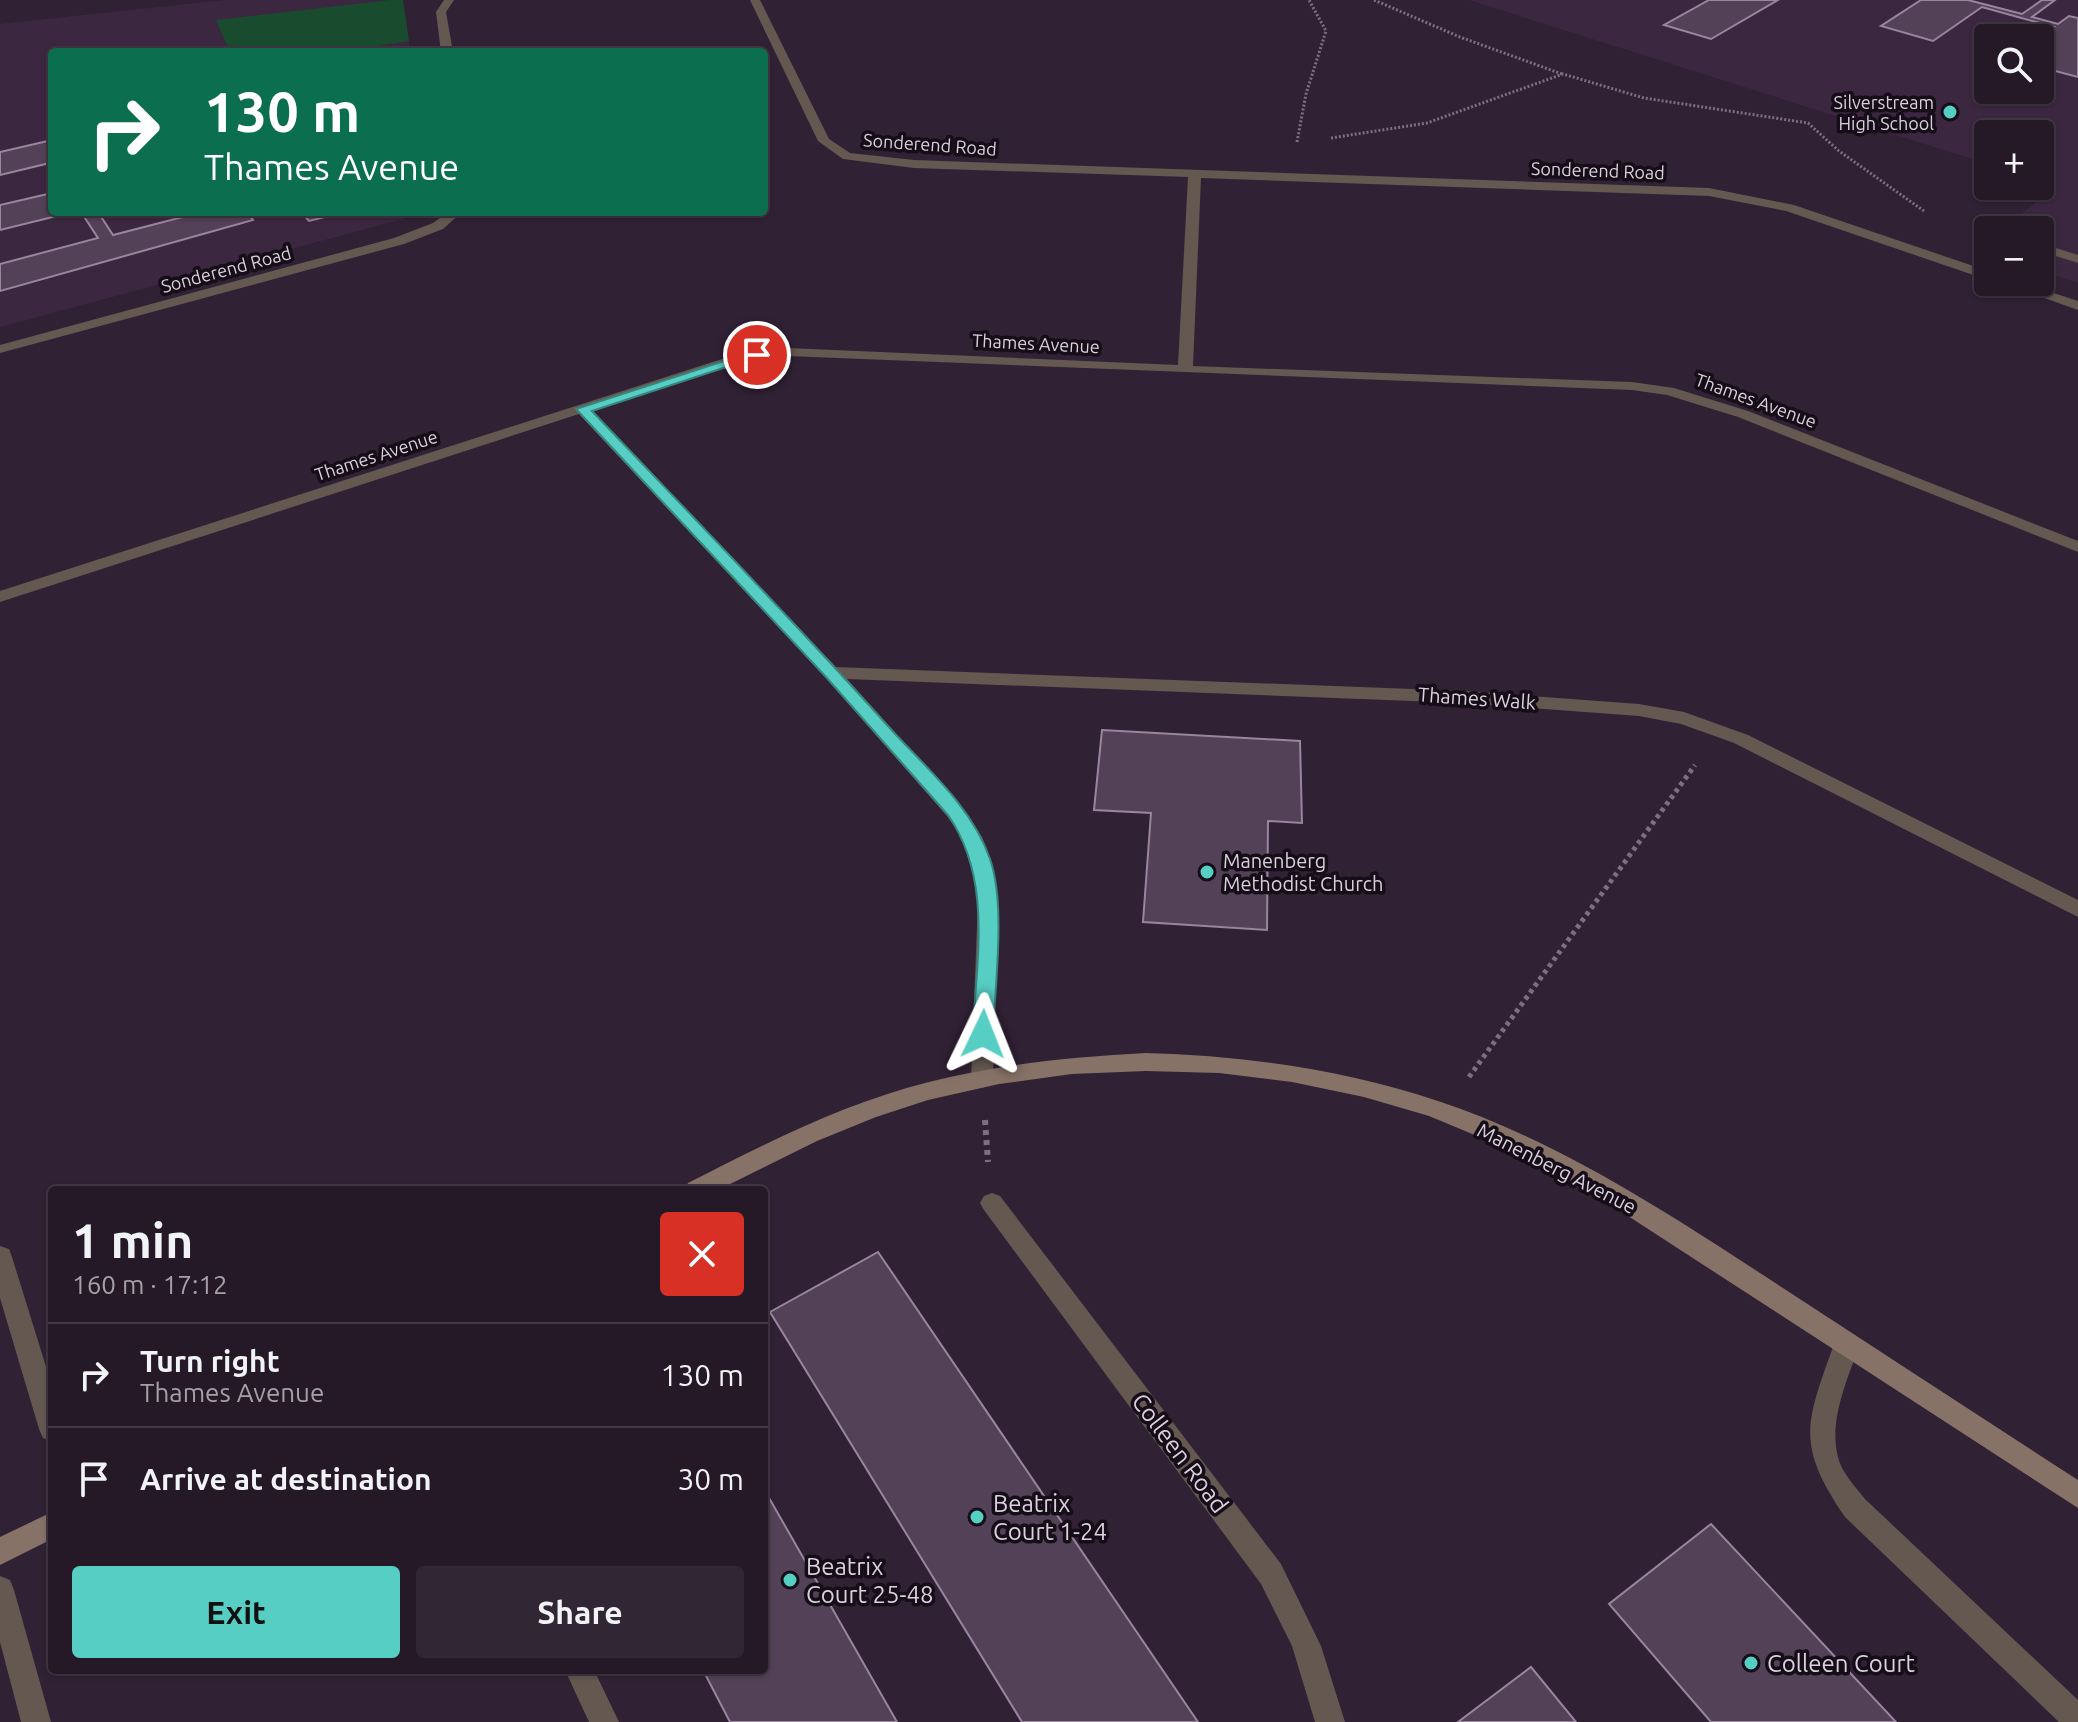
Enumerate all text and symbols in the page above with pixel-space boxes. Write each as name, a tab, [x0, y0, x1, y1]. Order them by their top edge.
map controls	[1974, 24, 2054, 296]
button: search	[1974, 24, 2054, 104]
icon: right	[72, 80, 176, 184]
text: 130 m	[204, 80, 360, 143]
place label: Silverstream High School	[1834, 92, 1934, 133]
marker: Silverstream High School	[1941, 103, 1959, 121]
button: +	[1974, 120, 2054, 200]
street label: Sonderend Road	[863, 129, 997, 159]
text: Thames Avenue	[204, 146, 459, 187]
street label: Sonderend Road	[1531, 158, 1665, 182]
button: −	[1974, 216, 2054, 296]
street label: Sonderend Road	[159, 242, 293, 296]
pin	[723, 321, 791, 389]
street label: Thames Avenue	[972, 330, 1100, 356]
icon: arrive	[735, 333, 779, 377]
street label: Thames Avenue	[1693, 369, 1819, 431]
street label: Thames Avenue	[312, 426, 440, 484]
street label: Thames Walk	[1417, 682, 1537, 714]
place label: Manenberg Methodist Church	[1223, 849, 1383, 895]
marker: Manenberg Methodist Church	[1198, 863, 1216, 881]
position arrow	[941, 992, 1025, 1076]
street label: Manenberg Avenue	[1474, 1118, 1640, 1218]
button: close	[660, 1212, 744, 1296]
text: 1 min	[72, 1213, 193, 1267]
text: 160 m · 17:12	[72, 1270, 228, 1299]
text: Turn right	[140, 1344, 280, 1378]
icon: right	[72, 1353, 116, 1397]
text: 130 m	[660, 1358, 744, 1392]
text: Thames Avenue	[140, 1378, 324, 1407]
street label: Colleen Road	[1126, 1388, 1234, 1518]
icon: arrive	[72, 1457, 116, 1501]
text: Arrive at destination	[140, 1462, 432, 1496]
text: 30 m	[677, 1462, 744, 1496]
place label: Beatrix Court 1-24	[993, 1490, 1107, 1545]
marker: Beatrix Court 1-24	[968, 1508, 986, 1526]
place label: Beatrix Court 25-48	[806, 1553, 934, 1608]
button: Exit	[72, 1566, 400, 1658]
button: Share	[416, 1566, 744, 1658]
marker: Beatrix Court 25-48	[781, 1571, 799, 1589]
place label: Colleen Court	[1767, 1650, 1916, 1677]
marker: Colleen Court	[1742, 1654, 1760, 1672]

